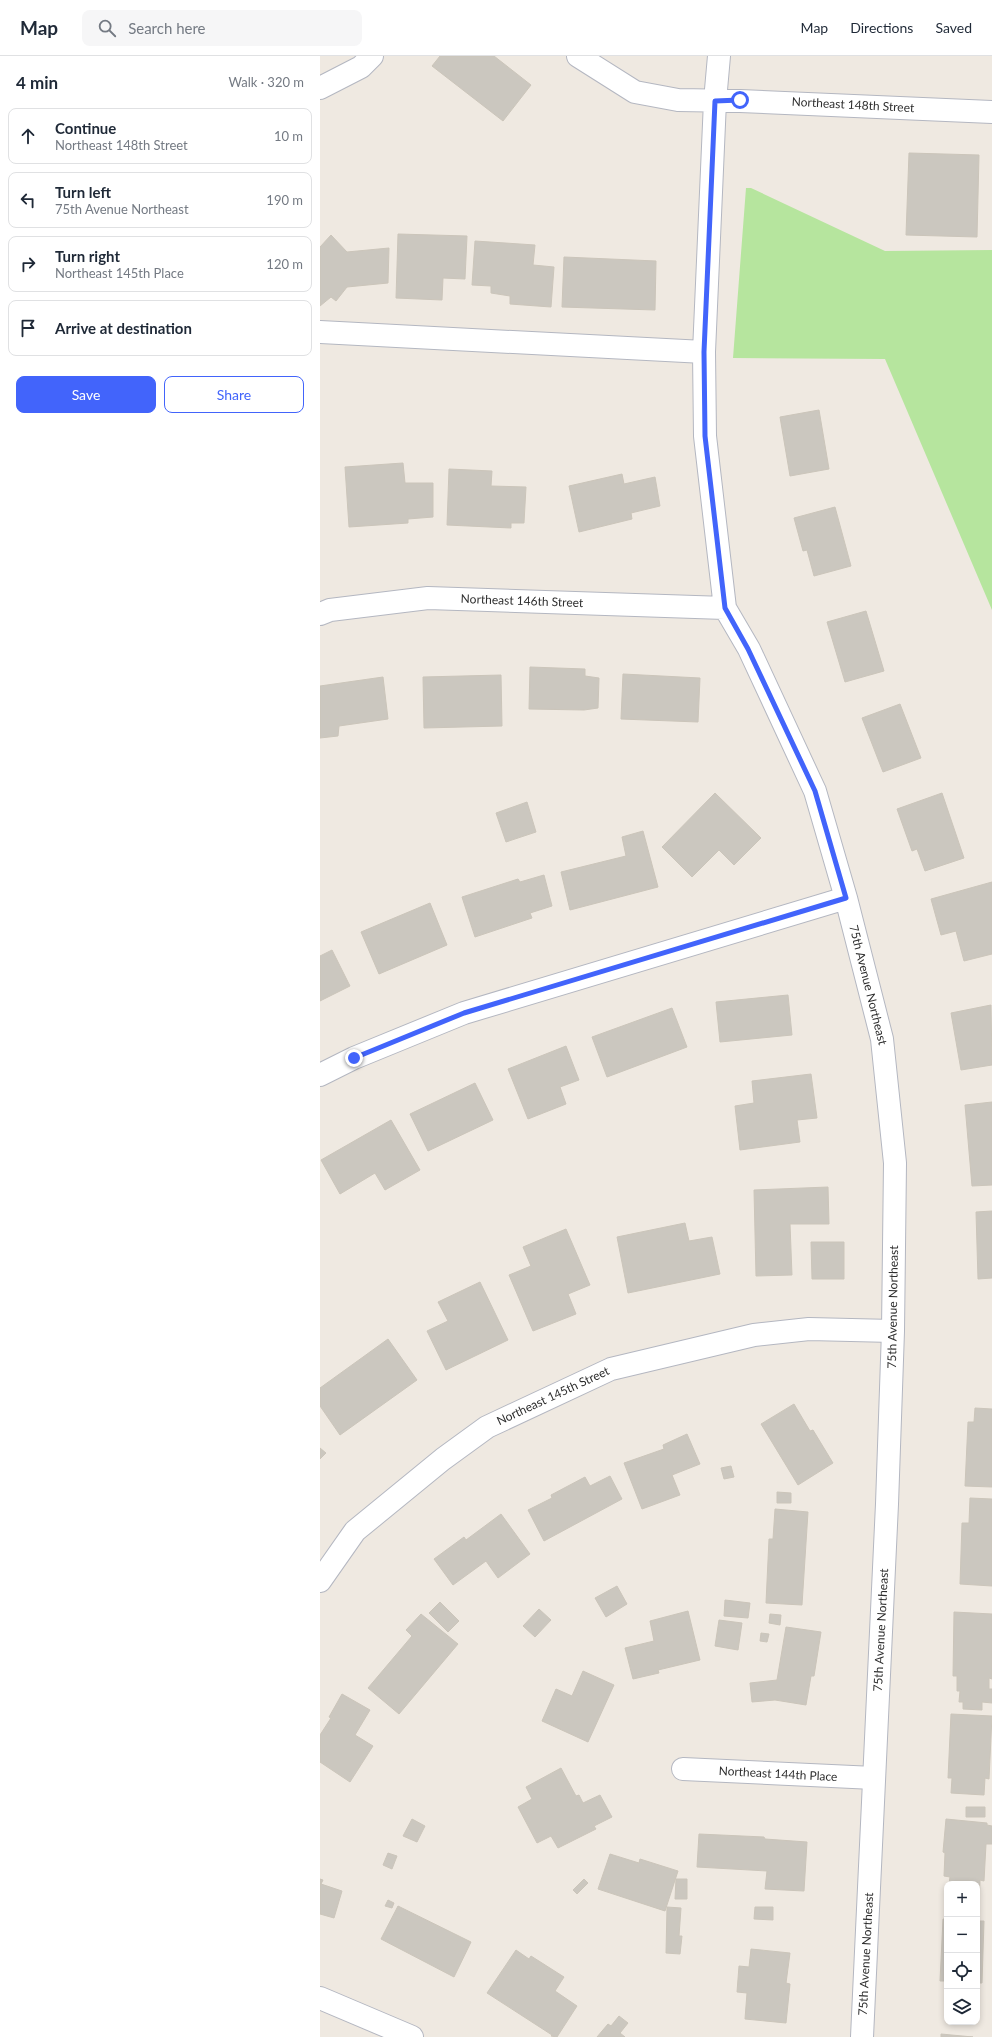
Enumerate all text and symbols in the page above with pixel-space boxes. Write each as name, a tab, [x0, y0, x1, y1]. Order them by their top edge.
search box	[82, 10, 362, 46]
text: Map	[20, 16, 58, 39]
icon: search	[96, 17, 118, 39]
text: Search here	[128, 19, 206, 37]
text: Map	[801, 19, 828, 36]
text: Directions	[850, 19, 913, 36]
text: Saved	[935, 19, 972, 36]
text: 4 min	[16, 72, 58, 93]
text: Walk · 320 m	[228, 74, 304, 90]
route start	[731, 91, 749, 109]
street label: Northeast 148th Street	[791, 94, 915, 115]
text: Continue	[55, 119, 116, 137]
icon: ahead	[17, 125, 39, 147]
text: 10 m	[274, 128, 303, 144]
text: Northeast 148th Street	[55, 137, 188, 153]
text: Turn left	[55, 183, 111, 201]
icon: left	[17, 189, 39, 211]
text: 190 m	[266, 192, 303, 208]
text: 75th Avenue Northeast	[55, 201, 189, 217]
text: Turn right	[55, 247, 120, 265]
icon: right	[17, 253, 39, 275]
text: 120 m	[266, 256, 303, 272]
text: Northeast 145th Place	[55, 265, 184, 281]
icon: arrive	[17, 317, 39, 339]
text: Arrive at destination	[55, 319, 192, 337]
button: Save	[16, 376, 156, 413]
button: Share	[164, 376, 304, 413]
street label: Northeast 146th Street	[461, 591, 584, 610]
street label: 75th Avenue Northeast	[846, 923, 891, 1047]
route end	[345, 1049, 363, 1067]
street label: 75th Avenue Northeast	[884, 1245, 901, 1369]
street label: Northeast 145th Street	[494, 1363, 612, 1428]
street label: 75th Avenue Northeast	[870, 1567, 891, 1692]
street label: Northeast 144th Place	[718, 1763, 838, 1784]
map controls	[944, 1881, 980, 2025]
button: +	[944, 1881, 980, 1917]
street label: 75th Avenue Northeast	[855, 1891, 876, 2016]
button: −	[944, 1917, 980, 1953]
button: locate	[944, 1953, 980, 1989]
button: layers	[944, 1989, 980, 2025]

